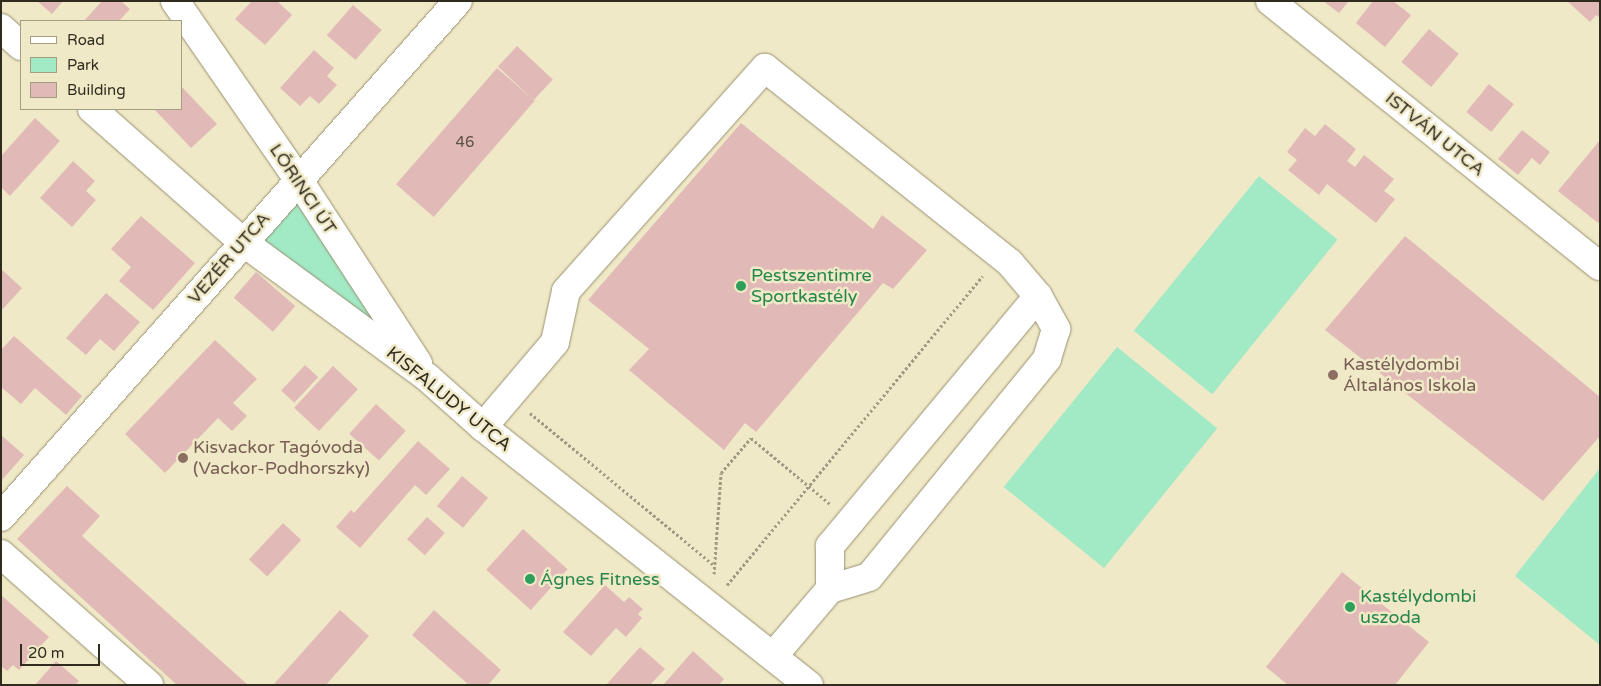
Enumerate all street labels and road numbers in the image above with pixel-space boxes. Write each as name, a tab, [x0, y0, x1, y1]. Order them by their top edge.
street label: ISTVÁN UTCA	[1381, 87, 1489, 181]
street label: LŐRINCI ÚT	[265, 140, 341, 238]
street label: VEZÉR UTCA	[183, 208, 275, 308]
street label: KISFALUDY UTCA	[382, 342, 516, 456]

